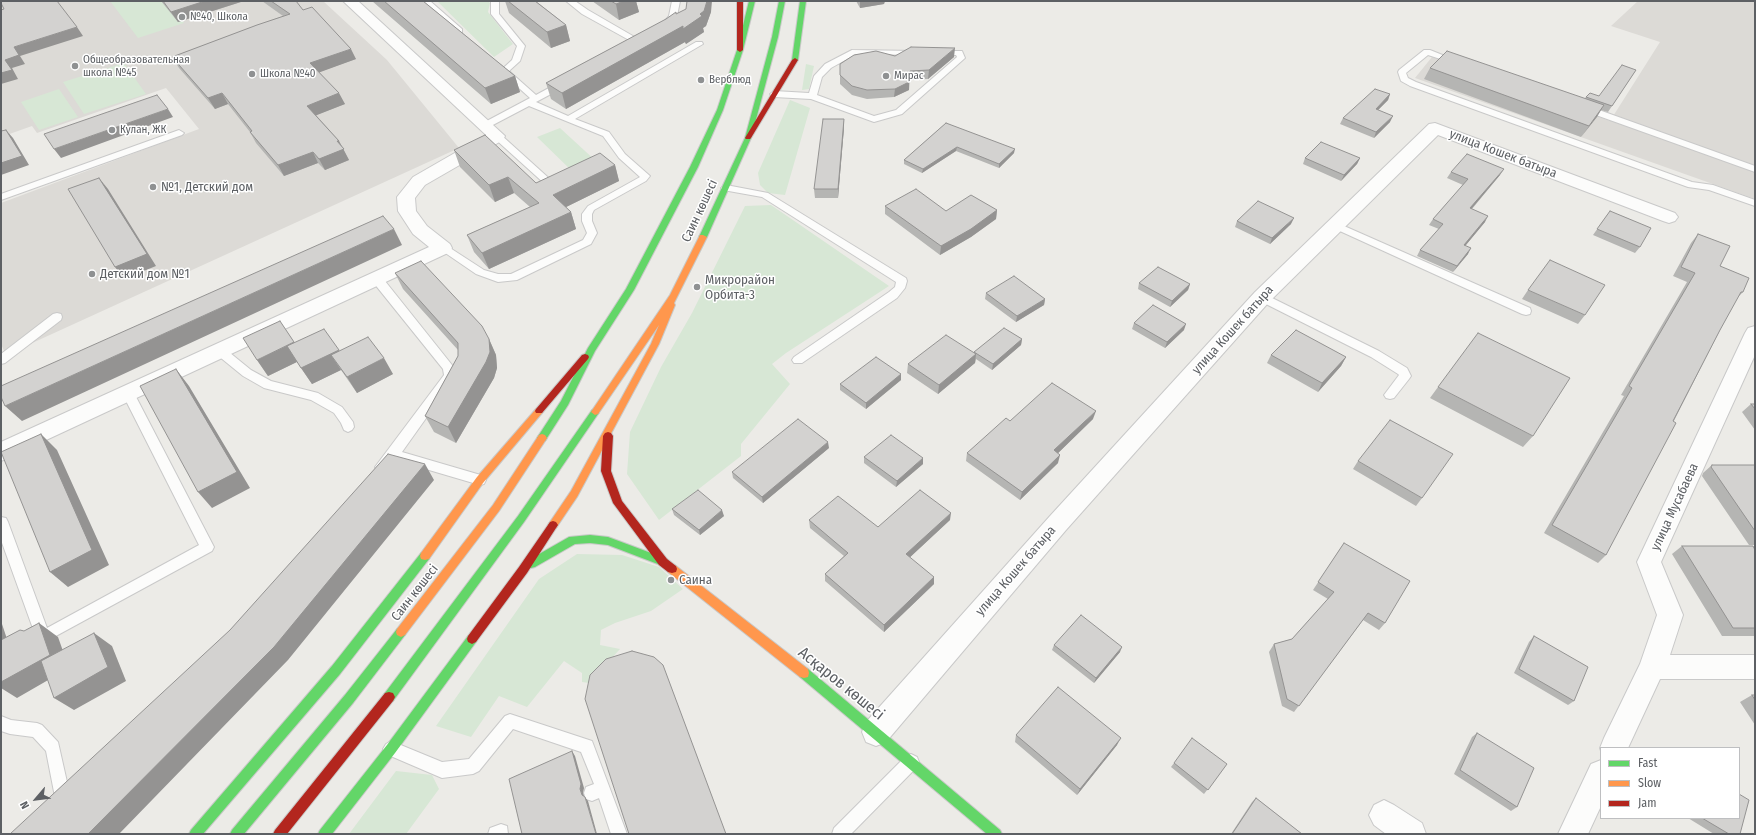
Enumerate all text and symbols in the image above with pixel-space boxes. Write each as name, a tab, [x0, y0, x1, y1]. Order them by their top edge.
place label: №40, Школа	[190, 10, 248, 24]
marker: №40, Школа	[177, 12, 187, 22]
place label: Общеобразовательная школа №45	[83, 53, 190, 79]
marker: Общеобразовательная школа №45	[70, 61, 80, 71]
place label: Школа №40	[260, 67, 316, 81]
marker: Школа №40	[247, 69, 257, 79]
place label: Мирас	[894, 69, 924, 83]
marker: Мирас	[881, 71, 891, 81]
place label: Верблюд	[709, 73, 751, 87]
marker: Верблюд	[696, 75, 706, 85]
place label: Кулан, ЖК	[120, 123, 166, 137]
marker: Кулан, ЖК	[107, 125, 117, 135]
street label: улица Кошек батыра	[1447, 126, 1559, 182]
street label: Саин көшесі	[679, 177, 721, 245]
place label: №1, Детский дом	[161, 179, 253, 195]
marker: №1, Детский дом	[148, 182, 158, 192]
place label: Детский дом №1	[100, 266, 189, 282]
marker: Детский дом №1	[87, 269, 97, 279]
place label: Микрорайон Орбита-3	[705, 272, 775, 303]
marker: Микрорайон Орбита-3	[692, 282, 702, 292]
street label: улица Кошек батыра	[1189, 282, 1277, 378]
street label: улица Мусабаева	[1648, 461, 1702, 553]
street label: улица Кошек батыра	[973, 523, 1059, 619]
street label: Саин көшесі	[388, 562, 442, 624]
place label: Саина	[679, 572, 712, 588]
marker: Саина	[666, 575, 676, 585]
street label: Асқаров көшесі	[794, 643, 888, 725]
legend	[1600, 747, 1740, 819]
text: Fast	[1638, 756, 1657, 770]
text: Slow	[1638, 776, 1661, 790]
north arrow	[16, 779, 56, 819]
text: Jam	[1638, 796, 1656, 810]
text: N	[18, 799, 32, 811]

